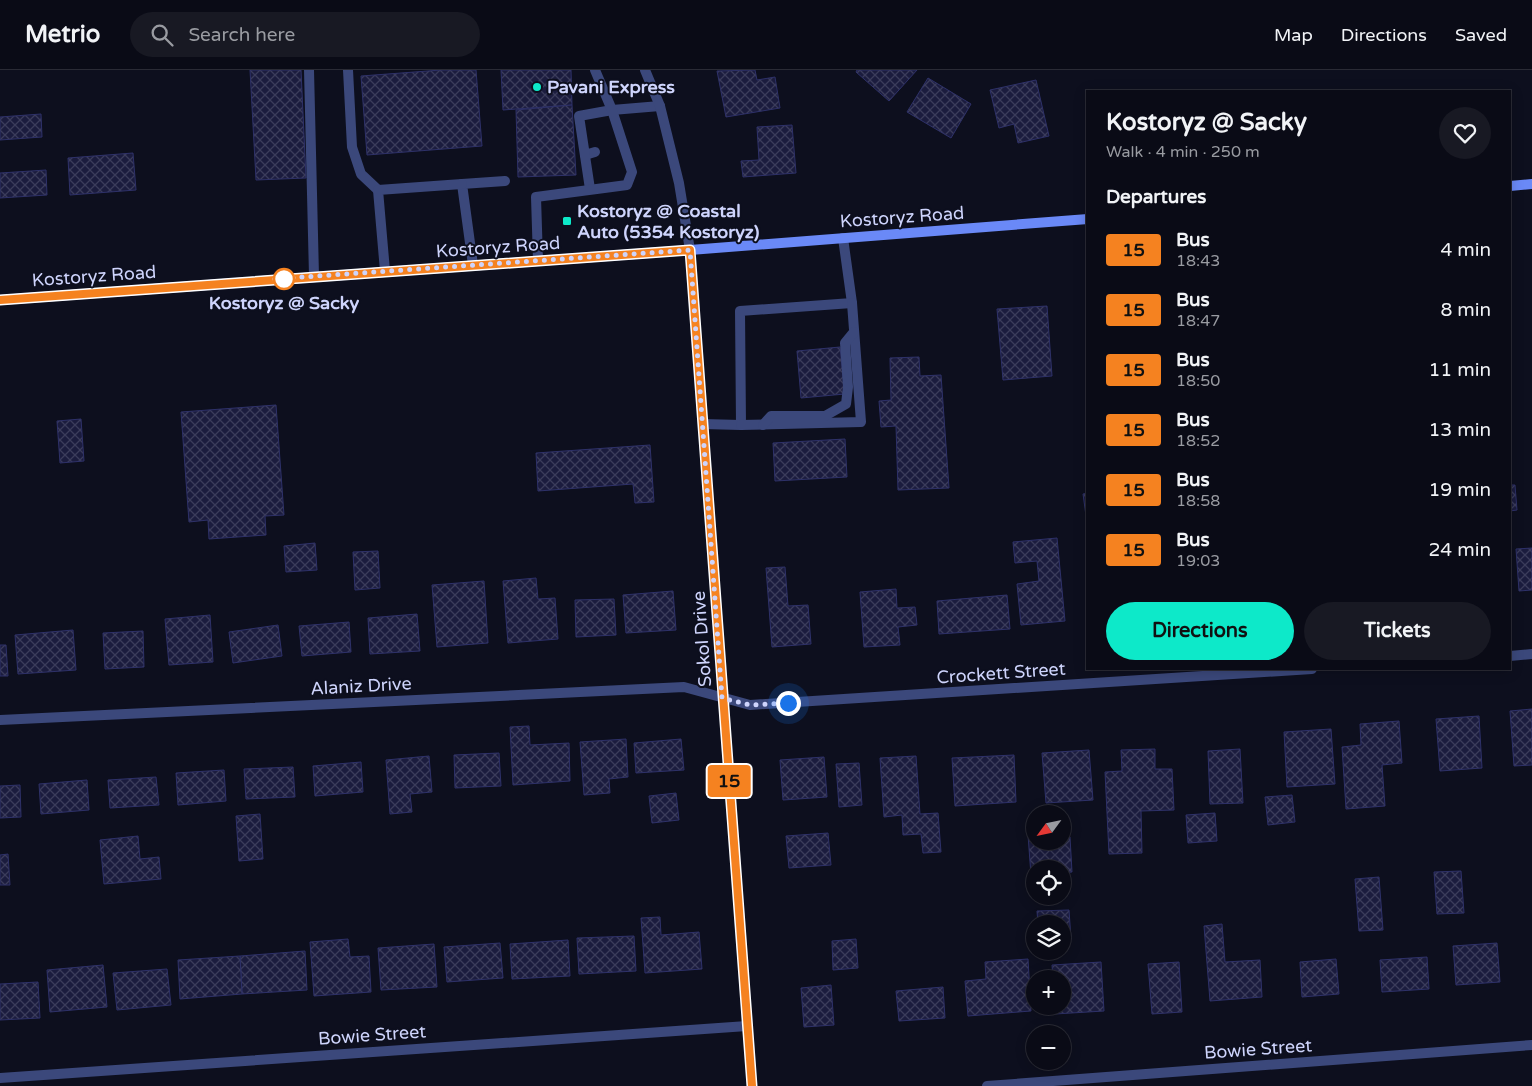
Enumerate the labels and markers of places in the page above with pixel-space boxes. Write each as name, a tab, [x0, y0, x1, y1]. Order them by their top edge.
place label: Pavani Express	[547, 76, 675, 98]
marker: Pavani Express	[531, 81, 543, 93]
place label: Kostoryz @ Coastal Auto (5354 Kostoryz)	[577, 200, 760, 243]
marker: Kostoryz @ Coastal Auto (5354 Kostoryz)	[561, 215, 573, 227]
marker: Kostoryz @ Sacky	[273, 268, 295, 290]
place label: Kostoryz @ Sacky	[209, 292, 360, 314]

